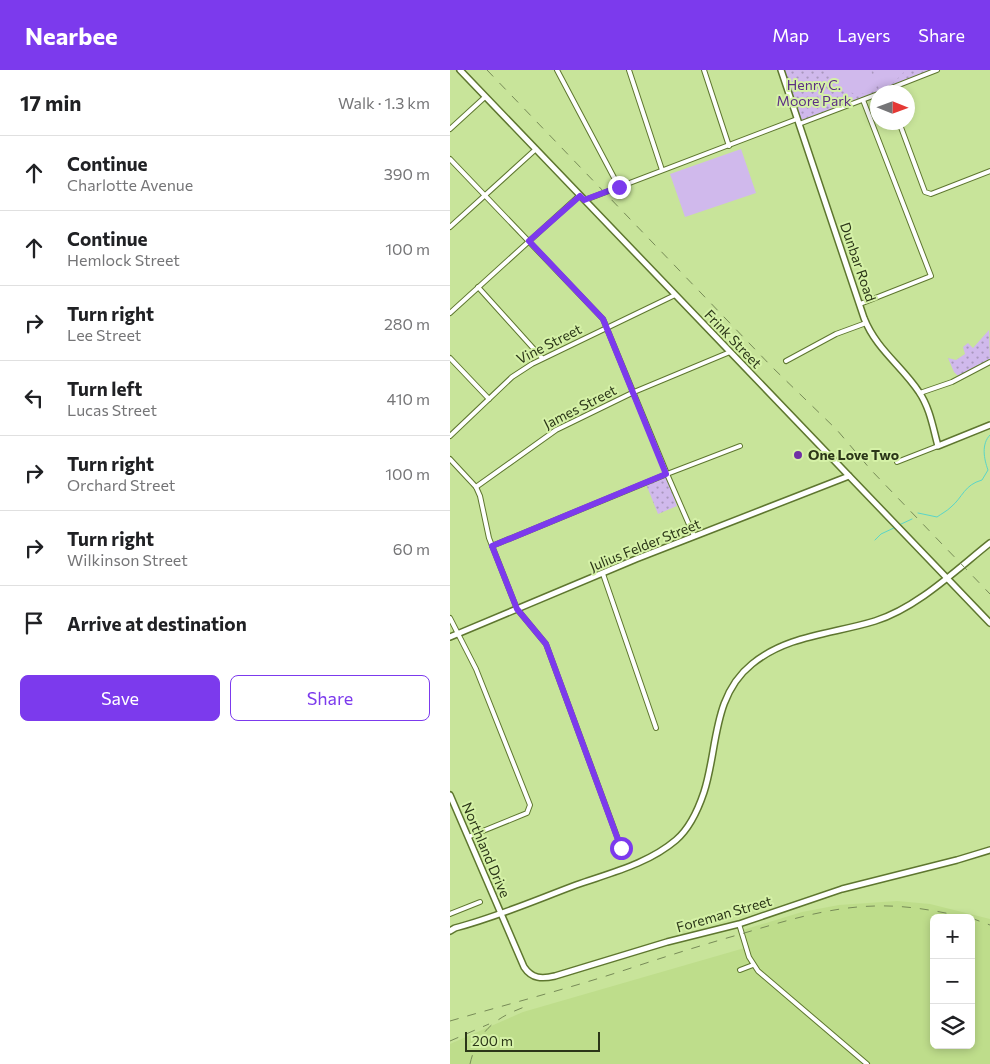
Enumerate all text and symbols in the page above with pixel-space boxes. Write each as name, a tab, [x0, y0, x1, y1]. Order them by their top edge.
text: Nearbee	[25, 21, 118, 50]
text: Map	[772, 24, 809, 46]
text: Layers	[837, 24, 890, 46]
text: Share	[918, 24, 965, 46]
park label: Henry C. Moore Park	[777, 76, 852, 109]
north arrow	[870, 85, 915, 130]
text: 17 min	[20, 90, 81, 115]
text: Walk · 1.3 km	[338, 93, 430, 112]
text: Continue	[67, 152, 147, 175]
icon: ahead	[20, 159, 48, 187]
text: 390 m	[384, 164, 430, 183]
text: Charlotte Avenue	[67, 175, 193, 194]
route end	[608, 176, 631, 199]
street label: Dunbar Road	[837, 220, 880, 304]
text: Continue	[67, 227, 147, 250]
icon: ahead	[20, 234, 48, 262]
text: 100 m	[385, 239, 430, 258]
text: Hemlock Street	[67, 250, 180, 269]
text: Turn right	[67, 302, 154, 325]
street label: Frink Street	[701, 306, 766, 372]
icon: right	[20, 309, 48, 337]
text: 280 m	[384, 314, 430, 333]
street label: Vine Street	[513, 320, 584, 367]
text: Lee Street	[67, 325, 141, 344]
text: Turn left	[67, 377, 142, 400]
street label: James Street	[540, 381, 619, 432]
icon: left	[20, 384, 48, 412]
text: 410 m	[387, 389, 430, 408]
text: Lucas Street	[67, 400, 157, 419]
place label: One Love Two	[808, 446, 899, 463]
marker: One Love Two	[792, 449, 804, 461]
text: Turn right	[67, 452, 154, 475]
icon: right	[20, 459, 48, 487]
text: 100 m	[385, 464, 430, 483]
text: Orchard Street	[67, 475, 175, 494]
street label: Julius Felder Street	[587, 514, 703, 575]
text: Turn right	[67, 527, 154, 550]
icon: right	[20, 534, 48, 562]
text: 60 m	[393, 539, 430, 558]
text: Wilkinson Street	[67, 550, 188, 569]
icon: arrive	[20, 609, 48, 637]
text: Arrive at destination	[67, 612, 247, 635]
button: Save	[20, 675, 220, 721]
button: Share	[230, 675, 430, 721]
street label: Northland Drive	[459, 800, 514, 900]
route start	[610, 837, 633, 860]
street label: Foreman Street	[674, 892, 774, 935]
map controls	[930, 914, 975, 1049]
button: +	[930, 914, 975, 959]
button: −	[930, 959, 975, 1004]
button: layers	[930, 1004, 975, 1049]
scale bar	[465, 1029, 600, 1052]
text: 200 m	[472, 1032, 513, 1049]

